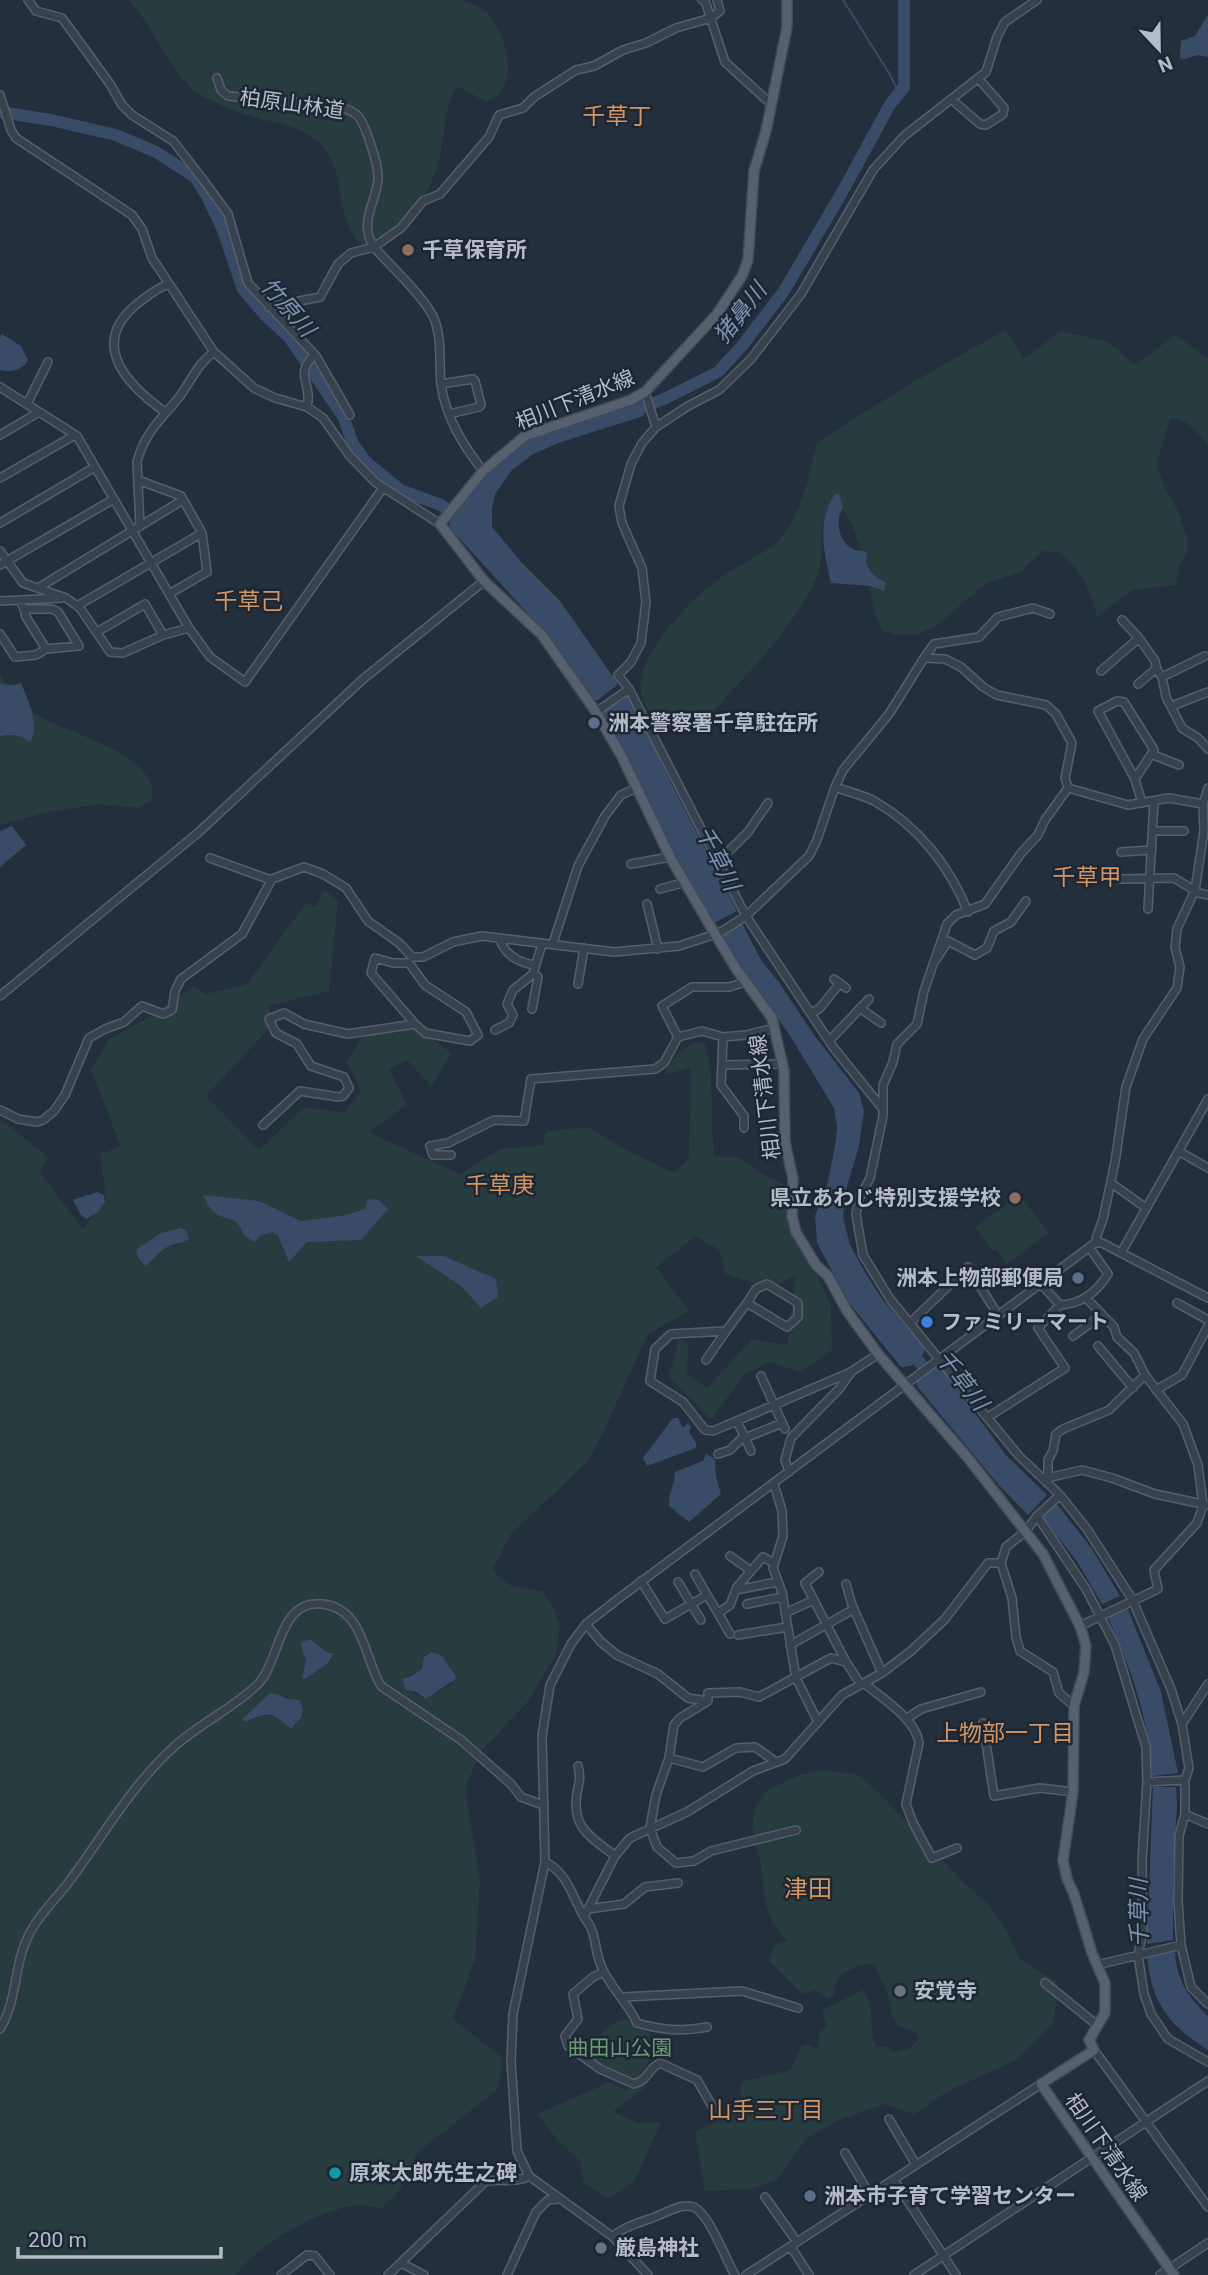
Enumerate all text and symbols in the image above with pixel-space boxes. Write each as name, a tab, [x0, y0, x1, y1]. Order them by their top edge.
north arrow	[1124, 14, 1194, 84]
text: N	[1155, 51, 1176, 77]
street label: 柏原山林道	[238, 85, 346, 123]
district label: 千草丁	[583, 103, 652, 130]
place label: 千草保育所	[422, 238, 527, 262]
marker: 千草保育所	[400, 242, 416, 258]
water label: 竹原川	[255, 272, 322, 344]
water label: 猪鼻川	[709, 275, 774, 349]
street label: 相川下清水線	[512, 365, 638, 435]
district label: 千草己	[215, 588, 284, 615]
place label: 洲本警察署千草駐在所	[608, 711, 818, 735]
marker: 洲本警察署千草駐在所	[586, 715, 602, 731]
water label: 千草川	[690, 821, 747, 898]
district label: 千草甲	[1053, 864, 1122, 891]
street label: 相川下清水線	[745, 1033, 785, 1161]
district label: 千草庚	[466, 1172, 535, 1199]
place label: 県立あわじ特別支援学校	[770, 1186, 1001, 1210]
marker: 県立あわじ特別支援学校	[1007, 1190, 1023, 1206]
place label: 洲本上物部郵便局	[896, 1266, 1064, 1290]
marker: 洲本上物部郵便局	[1070, 1270, 1086, 1286]
place label: ファミリーマート	[941, 1310, 1109, 1334]
marker: ファミリーマート	[919, 1314, 935, 1330]
water label: 千草川	[930, 1345, 995, 1418]
district label: 上物部一丁目	[936, 1720, 1074, 1747]
district label: 津田	[784, 1875, 832, 1903]
water label: 千草川	[1125, 1875, 1154, 1948]
place label: 安覚寺	[914, 1979, 977, 2003]
marker: 安覚寺	[892, 1983, 908, 1999]
park label: 曲田山公園	[568, 2036, 673, 2060]
street label: 相川下清水線	[1060, 2089, 1152, 2205]
district label: 山手三丁目	[709, 2097, 824, 2124]
place label: 原來太郎先生之碑	[349, 2161, 517, 2185]
marker: 原來太郎先生之碑	[327, 2165, 343, 2181]
place label: 洲本市子育て学習センター	[824, 2184, 1076, 2208]
marker: 洲本市子育て学習センター	[802, 2188, 818, 2204]
scale bar	[18, 2216, 220, 2260]
text: 200 m	[28, 2228, 87, 2252]
place label: 厳島神社	[615, 2236, 699, 2260]
marker: 厳島神社	[593, 2240, 609, 2256]

